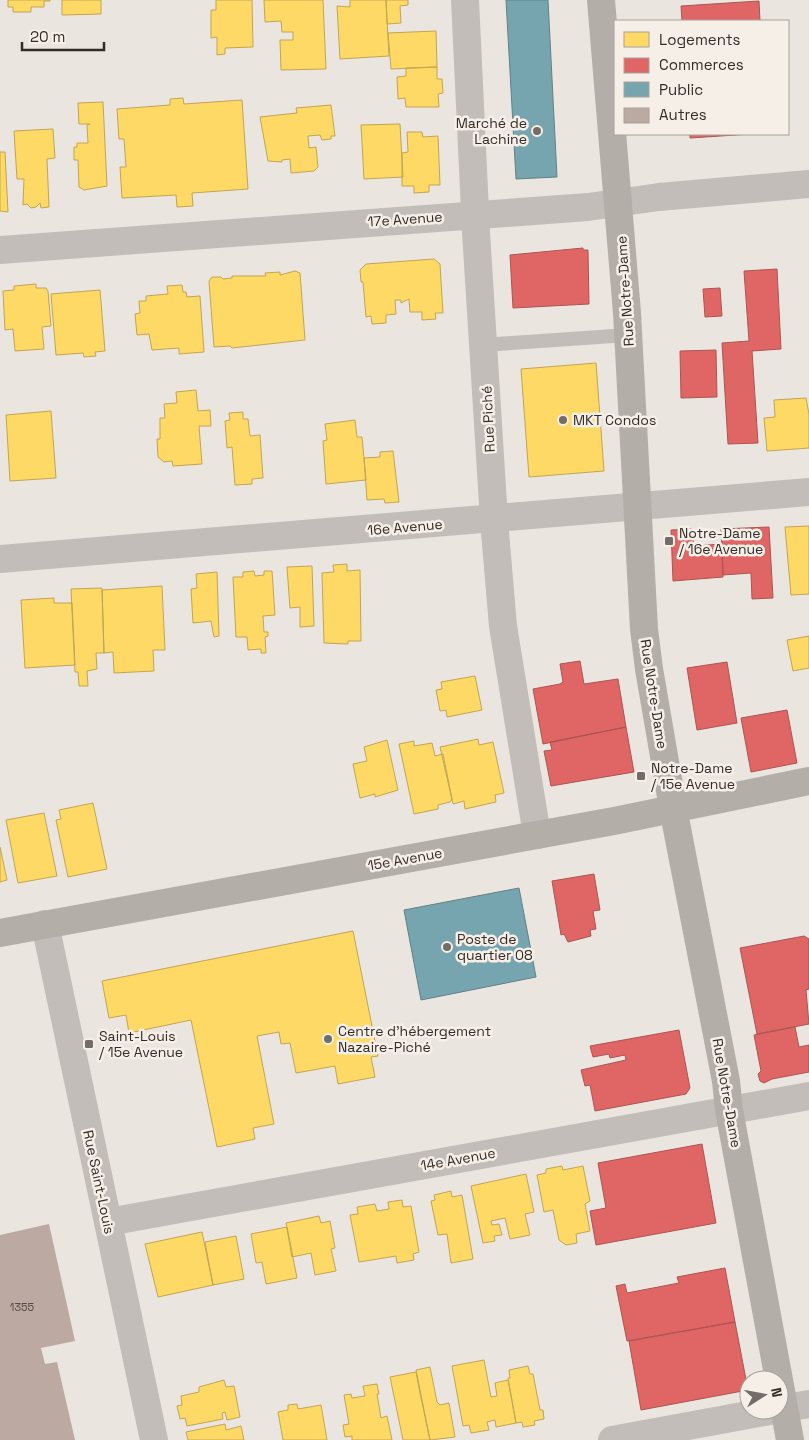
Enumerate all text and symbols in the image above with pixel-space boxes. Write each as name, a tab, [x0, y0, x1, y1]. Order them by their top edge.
scale bar	[22, 20, 105, 52]
legend	[614, 20, 789, 135]
text: 20 m	[30, 27, 65, 46]
text: Logements	[659, 30, 741, 49]
text: Commerces	[659, 55, 744, 74]
text: Public	[659, 80, 703, 99]
text: Autres	[659, 105, 707, 124]
place label: Marché de Lachine	[456, 114, 527, 148]
marker: Marché de Lachine	[531, 125, 543, 137]
street label: 17e Avenue	[367, 207, 443, 231]
street label: Rue Notre-Dame	[612, 235, 638, 347]
street label: Rue Piché	[477, 385, 499, 453]
place label: MKT Condos	[573, 411, 656, 429]
marker: MKT Condos	[557, 414, 569, 426]
street label: 16e Avenue	[367, 515, 443, 539]
place label: Notre-Dame / 16e Avenue	[679, 524, 763, 558]
marker: Notre-Dame / 16e Avenue	[663, 535, 675, 547]
street label: Rue Notre-Dame	[636, 638, 672, 750]
place label: Notre-Dame / 15e Avenue	[651, 759, 735, 793]
marker: Notre-Dame / 15e Avenue	[635, 770, 647, 782]
street label: 15e Avenue	[366, 844, 444, 874]
place label: Poste de quartier 08	[457, 930, 533, 964]
marker: Poste de quartier 08	[441, 941, 453, 953]
place label: Centre d'hébergement Nazaire-Piché	[338, 1022, 491, 1056]
place label: Saint-Louis / 15e Avenue	[99, 1027, 183, 1061]
marker: Centre d'hébergement Nazaire-Piché	[322, 1033, 334, 1045]
street label: Rue Notre-Dame	[709, 1037, 745, 1149]
marker: Saint-Louis / 15e Avenue	[83, 1038, 95, 1050]
street label: Rue Saint-Louis	[79, 1128, 119, 1236]
street label: 14e Avenue	[419, 1144, 497, 1174]
house number: 1355	[10, 1300, 35, 1314]
north arrow	[739, 1370, 789, 1420]
text: N	[767, 1386, 786, 1399]

